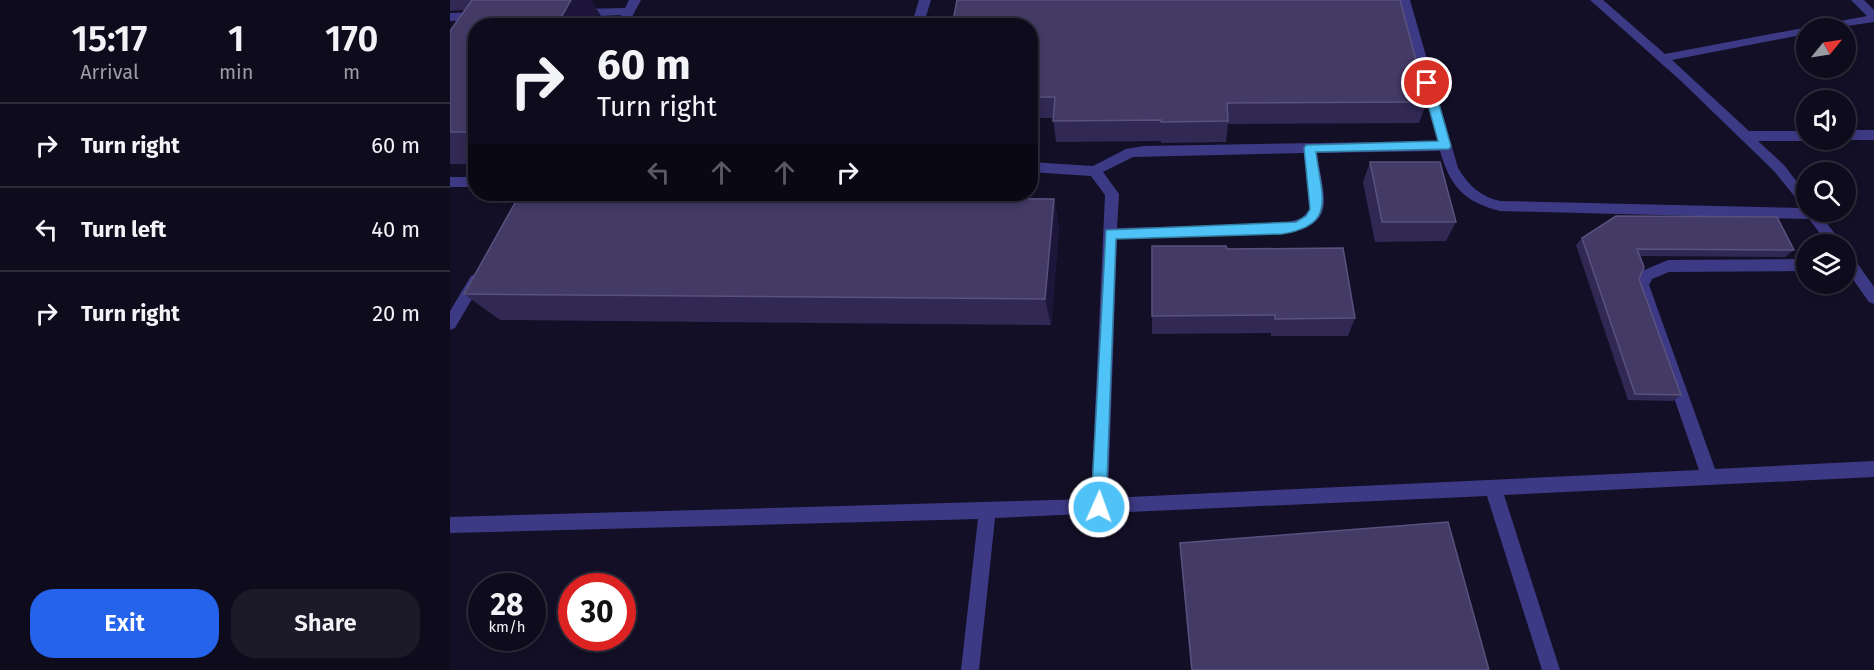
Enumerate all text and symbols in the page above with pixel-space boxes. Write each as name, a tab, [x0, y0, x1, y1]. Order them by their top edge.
text: 15:17	[72, 17, 147, 61]
text: 1	[228, 17, 244, 61]
text: 170	[325, 17, 378, 61]
north arrow	[1796, 18, 1856, 78]
map controls	[1796, 18, 1856, 294]
text: 60 m	[597, 40, 691, 90]
icon: right	[498, 42, 576, 120]
pin	[1401, 57, 1452, 108]
text: Arrival	[80, 60, 139, 84]
text: min	[219, 60, 253, 84]
text: m	[343, 60, 360, 84]
icon: arrive	[1410, 66, 1443, 99]
button: sound	[1796, 90, 1856, 150]
text: Turn right	[597, 91, 717, 123]
icon: right	[30, 129, 63, 162]
text: Turn right	[81, 132, 180, 159]
text: 60 m	[371, 132, 420, 159]
icon: left	[642, 156, 675, 189]
icon: ahead	[705, 156, 738, 189]
icon: ahead	[768, 156, 801, 189]
icon: right	[831, 156, 864, 189]
button: search	[1796, 162, 1856, 222]
icon: left	[30, 213, 63, 246]
text: Turn left	[81, 216, 166, 243]
text: 40 m	[371, 216, 420, 243]
button: layers	[1796, 234, 1856, 294]
icon: right	[30, 297, 63, 330]
text: Turn right	[81, 300, 180, 327]
text: 20 m	[372, 300, 420, 327]
position arrow	[1067, 475, 1131, 539]
speed limit sign: 30	[558, 573, 636, 651]
text: 28	[491, 587, 523, 623]
button: Exit	[30, 589, 219, 658]
button: Share	[231, 589, 420, 658]
text: km/h	[488, 618, 526, 636]

